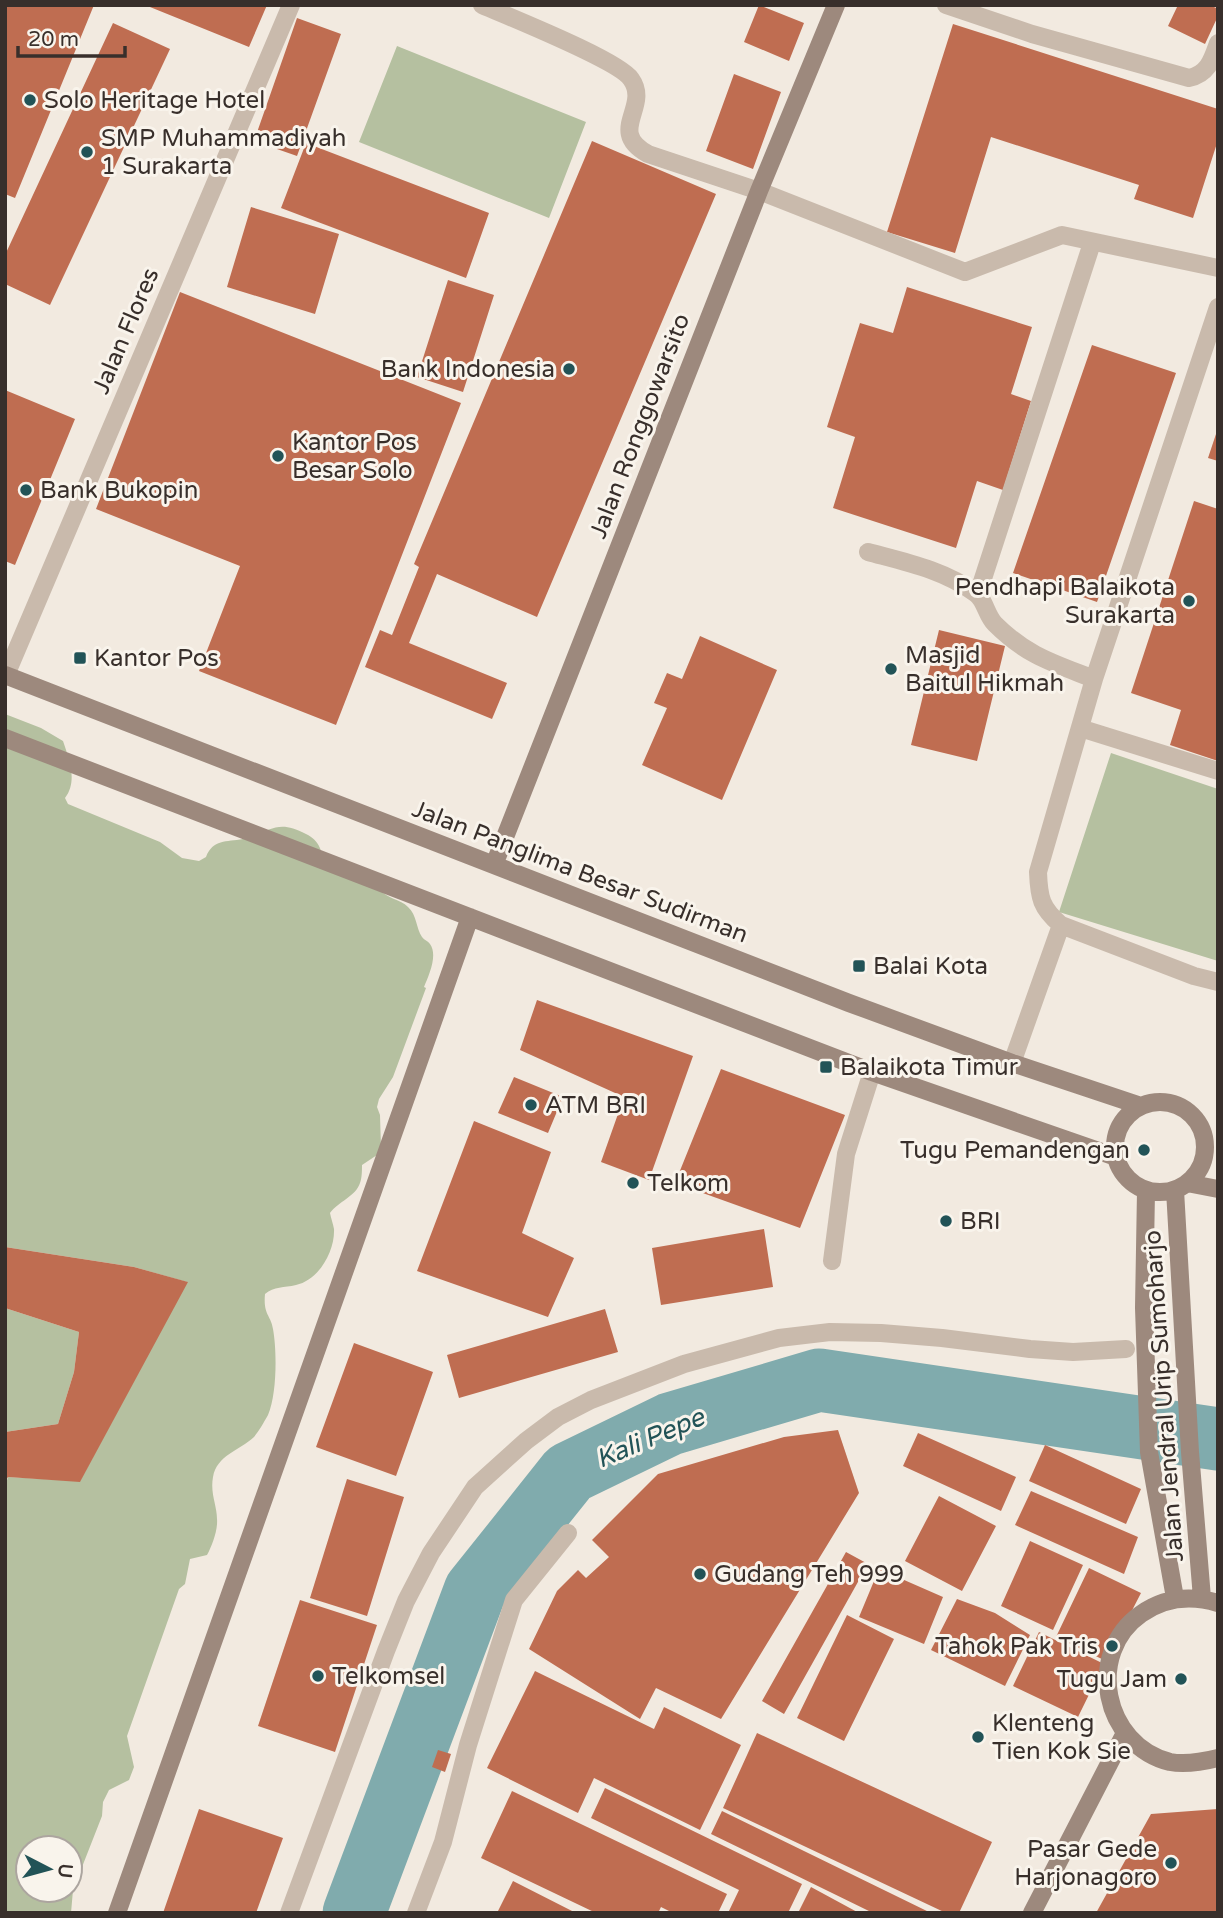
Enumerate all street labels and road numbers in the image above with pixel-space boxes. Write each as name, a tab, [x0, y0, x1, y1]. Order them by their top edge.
street label: Jalan Flores	[86, 264, 166, 398]
street label: Jalan Ronggowarsito	[584, 309, 696, 543]
street label: Jalan Panglima Besar Sudirman	[408, 794, 752, 950]
street label: Jalan Jendral Urip Sumoharjo	[1138, 1229, 1190, 1563]

